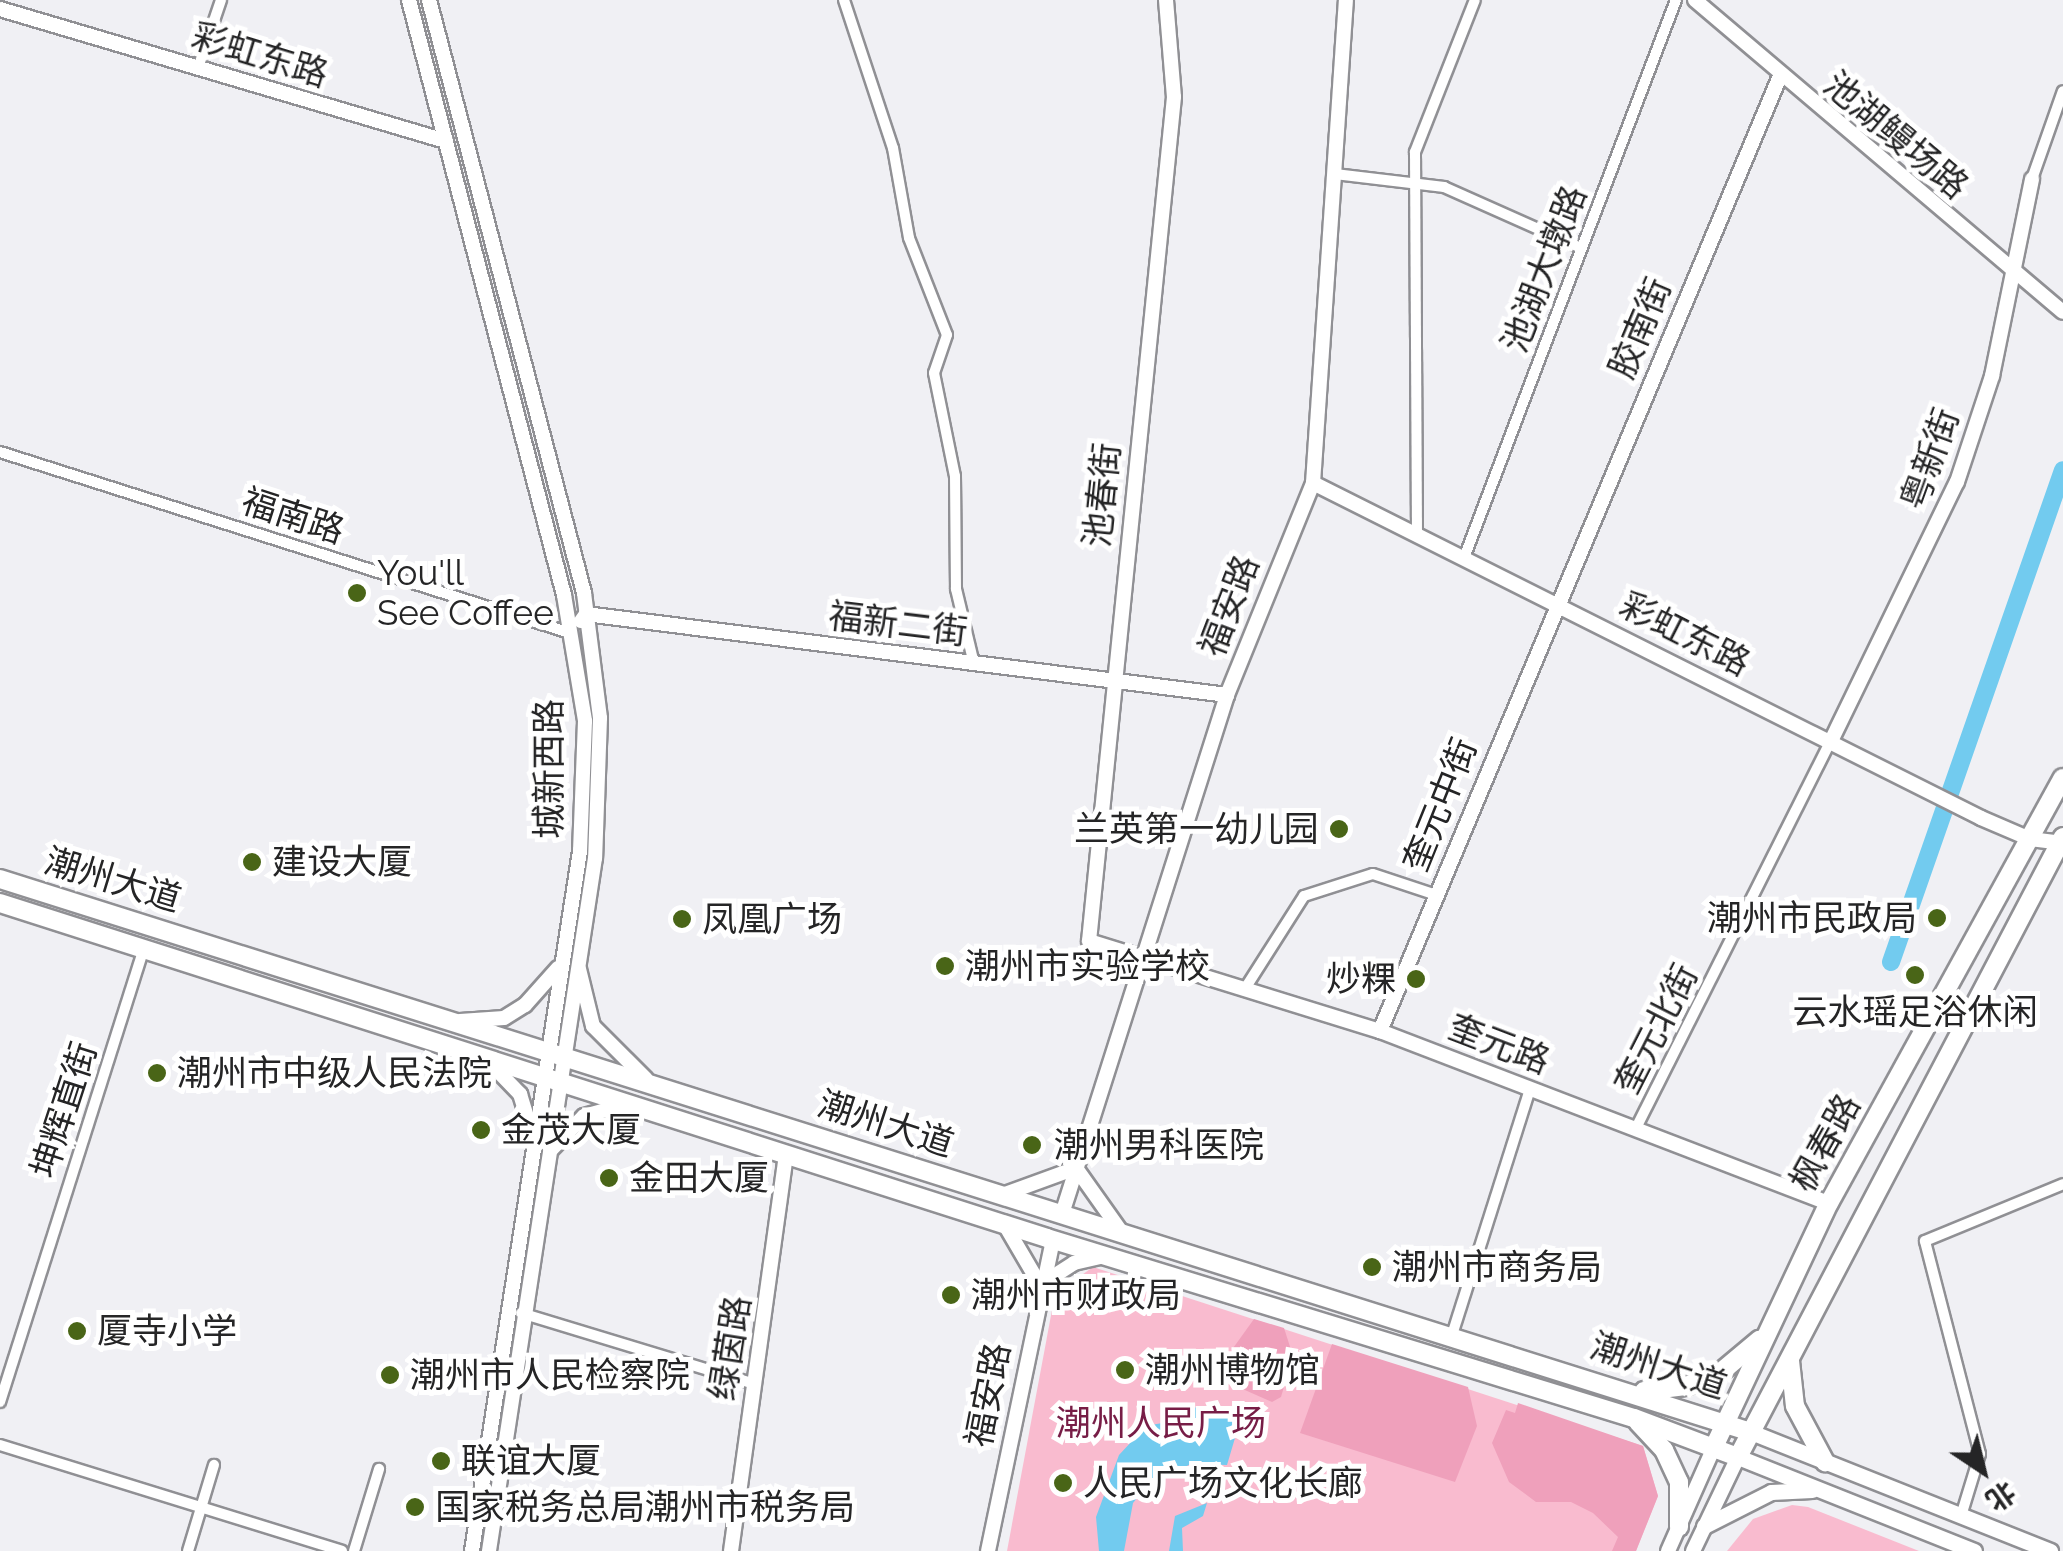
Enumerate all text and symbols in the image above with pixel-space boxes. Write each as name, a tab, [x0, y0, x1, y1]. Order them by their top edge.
street label: 彩虹东路	[187, 14, 333, 96]
street label: 池湖鳗场路	[1815, 63, 1977, 207]
street label: 池湖大墩路	[1493, 180, 1595, 358]
street label: 胶南街	[1600, 271, 1680, 385]
street label: 粤新街	[1892, 402, 1968, 516]
street label: 池春街	[1076, 441, 1128, 549]
street label: 福南路	[237, 480, 349, 552]
street label: 福安路	[1191, 549, 1267, 663]
place label: You'll See Coffee	[377, 552, 554, 634]
marker: You'll See Coffee	[346, 582, 368, 604]
street label: 彩虹东路	[1613, 584, 1757, 684]
street label: 福新二街	[826, 595, 970, 653]
street label: 城新西路	[528, 699, 570, 839]
street label: 奎元中街	[1394, 732, 1486, 878]
place label: 兰英第一幼儿园	[1074, 808, 1319, 850]
marker: 兰英第一幼儿园	[1328, 818, 1350, 840]
street label: 潮州大道	[40, 839, 186, 921]
place label: 建设大厦	[272, 841, 412, 883]
marker: 建设大厦	[241, 851, 263, 873]
place label: 潮州市民政局	[1707, 897, 1917, 939]
place label: 凤凰广场	[702, 898, 842, 940]
marker: 潮州市民政局	[1926, 907, 1948, 929]
marker: 凤凰广场	[671, 908, 693, 930]
place label: 潮州市实验学校	[965, 945, 1210, 987]
marker: 潮州市实验学校	[934, 955, 956, 977]
street label: 奎元北街	[1606, 957, 1706, 1101]
place label: 炒粿	[1326, 958, 1396, 1000]
marker: 云水瑶足浴休闲	[1904, 964, 1926, 986]
marker: 炒粿	[1405, 968, 1427, 990]
place label: 云水瑶足浴休闲	[1793, 991, 2037, 1033]
street label: 奎元路	[1442, 1006, 1556, 1082]
street label: 坤辉直街	[22, 1037, 106, 1183]
place label: 潮州市中级人民法院	[177, 1052, 492, 1094]
marker: 潮州市中级人民法院	[146, 1062, 168, 1084]
street label: 潮州大道	[813, 1082, 959, 1166]
street label: 枫春路	[1781, 1087, 1869, 1199]
place label: 金茂大厦	[501, 1109, 641, 1151]
marker: 金茂大厦	[470, 1119, 492, 1141]
place label: 潮州男科医院	[1054, 1124, 1264, 1166]
marker: 潮州男科医院	[1019, 1132, 1045, 1158]
place label: 金田大厦	[629, 1157, 769, 1199]
marker: 金田大厦	[598, 1167, 620, 1189]
place label: 潮州市商务局	[1392, 1246, 1602, 1288]
marker: 潮州市商务局	[1361, 1256, 1383, 1278]
place label: 潮州市财政局	[971, 1274, 1181, 1316]
marker: 潮州市财政局	[940, 1284, 962, 1306]
street label: 绿茵路	[701, 1293, 759, 1403]
place label: 厦寺小学	[97, 1310, 237, 1352]
marker: 厦寺小学	[66, 1320, 88, 1342]
street label: 潮州大道	[1586, 1324, 1732, 1408]
street label: 福安路	[957, 1339, 1019, 1451]
place label: 潮州博物馆	[1145, 1349, 1320, 1391]
place label: 潮州市人民检察院	[410, 1354, 690, 1396]
marker: 潮州博物馆	[1114, 1359, 1136, 1381]
marker: 潮州市人民检察院	[379, 1364, 401, 1386]
park label: 潮州人民广场	[1056, 1402, 1266, 1444]
north arrow	[1933, 1421, 2033, 1521]
place label: 联谊大厦	[461, 1440, 601, 1482]
marker: 联谊大厦	[430, 1450, 452, 1472]
place label: 人民广场文化长廊	[1083, 1462, 1363, 1504]
marker: 人民广场文化长廊	[1052, 1472, 1074, 1494]
text: 北	[1980, 1474, 2021, 1518]
place label: 国家税务总局潮州市税务局	[435, 1486, 855, 1528]
marker: 国家税务总局潮州市税务局	[404, 1496, 426, 1518]

